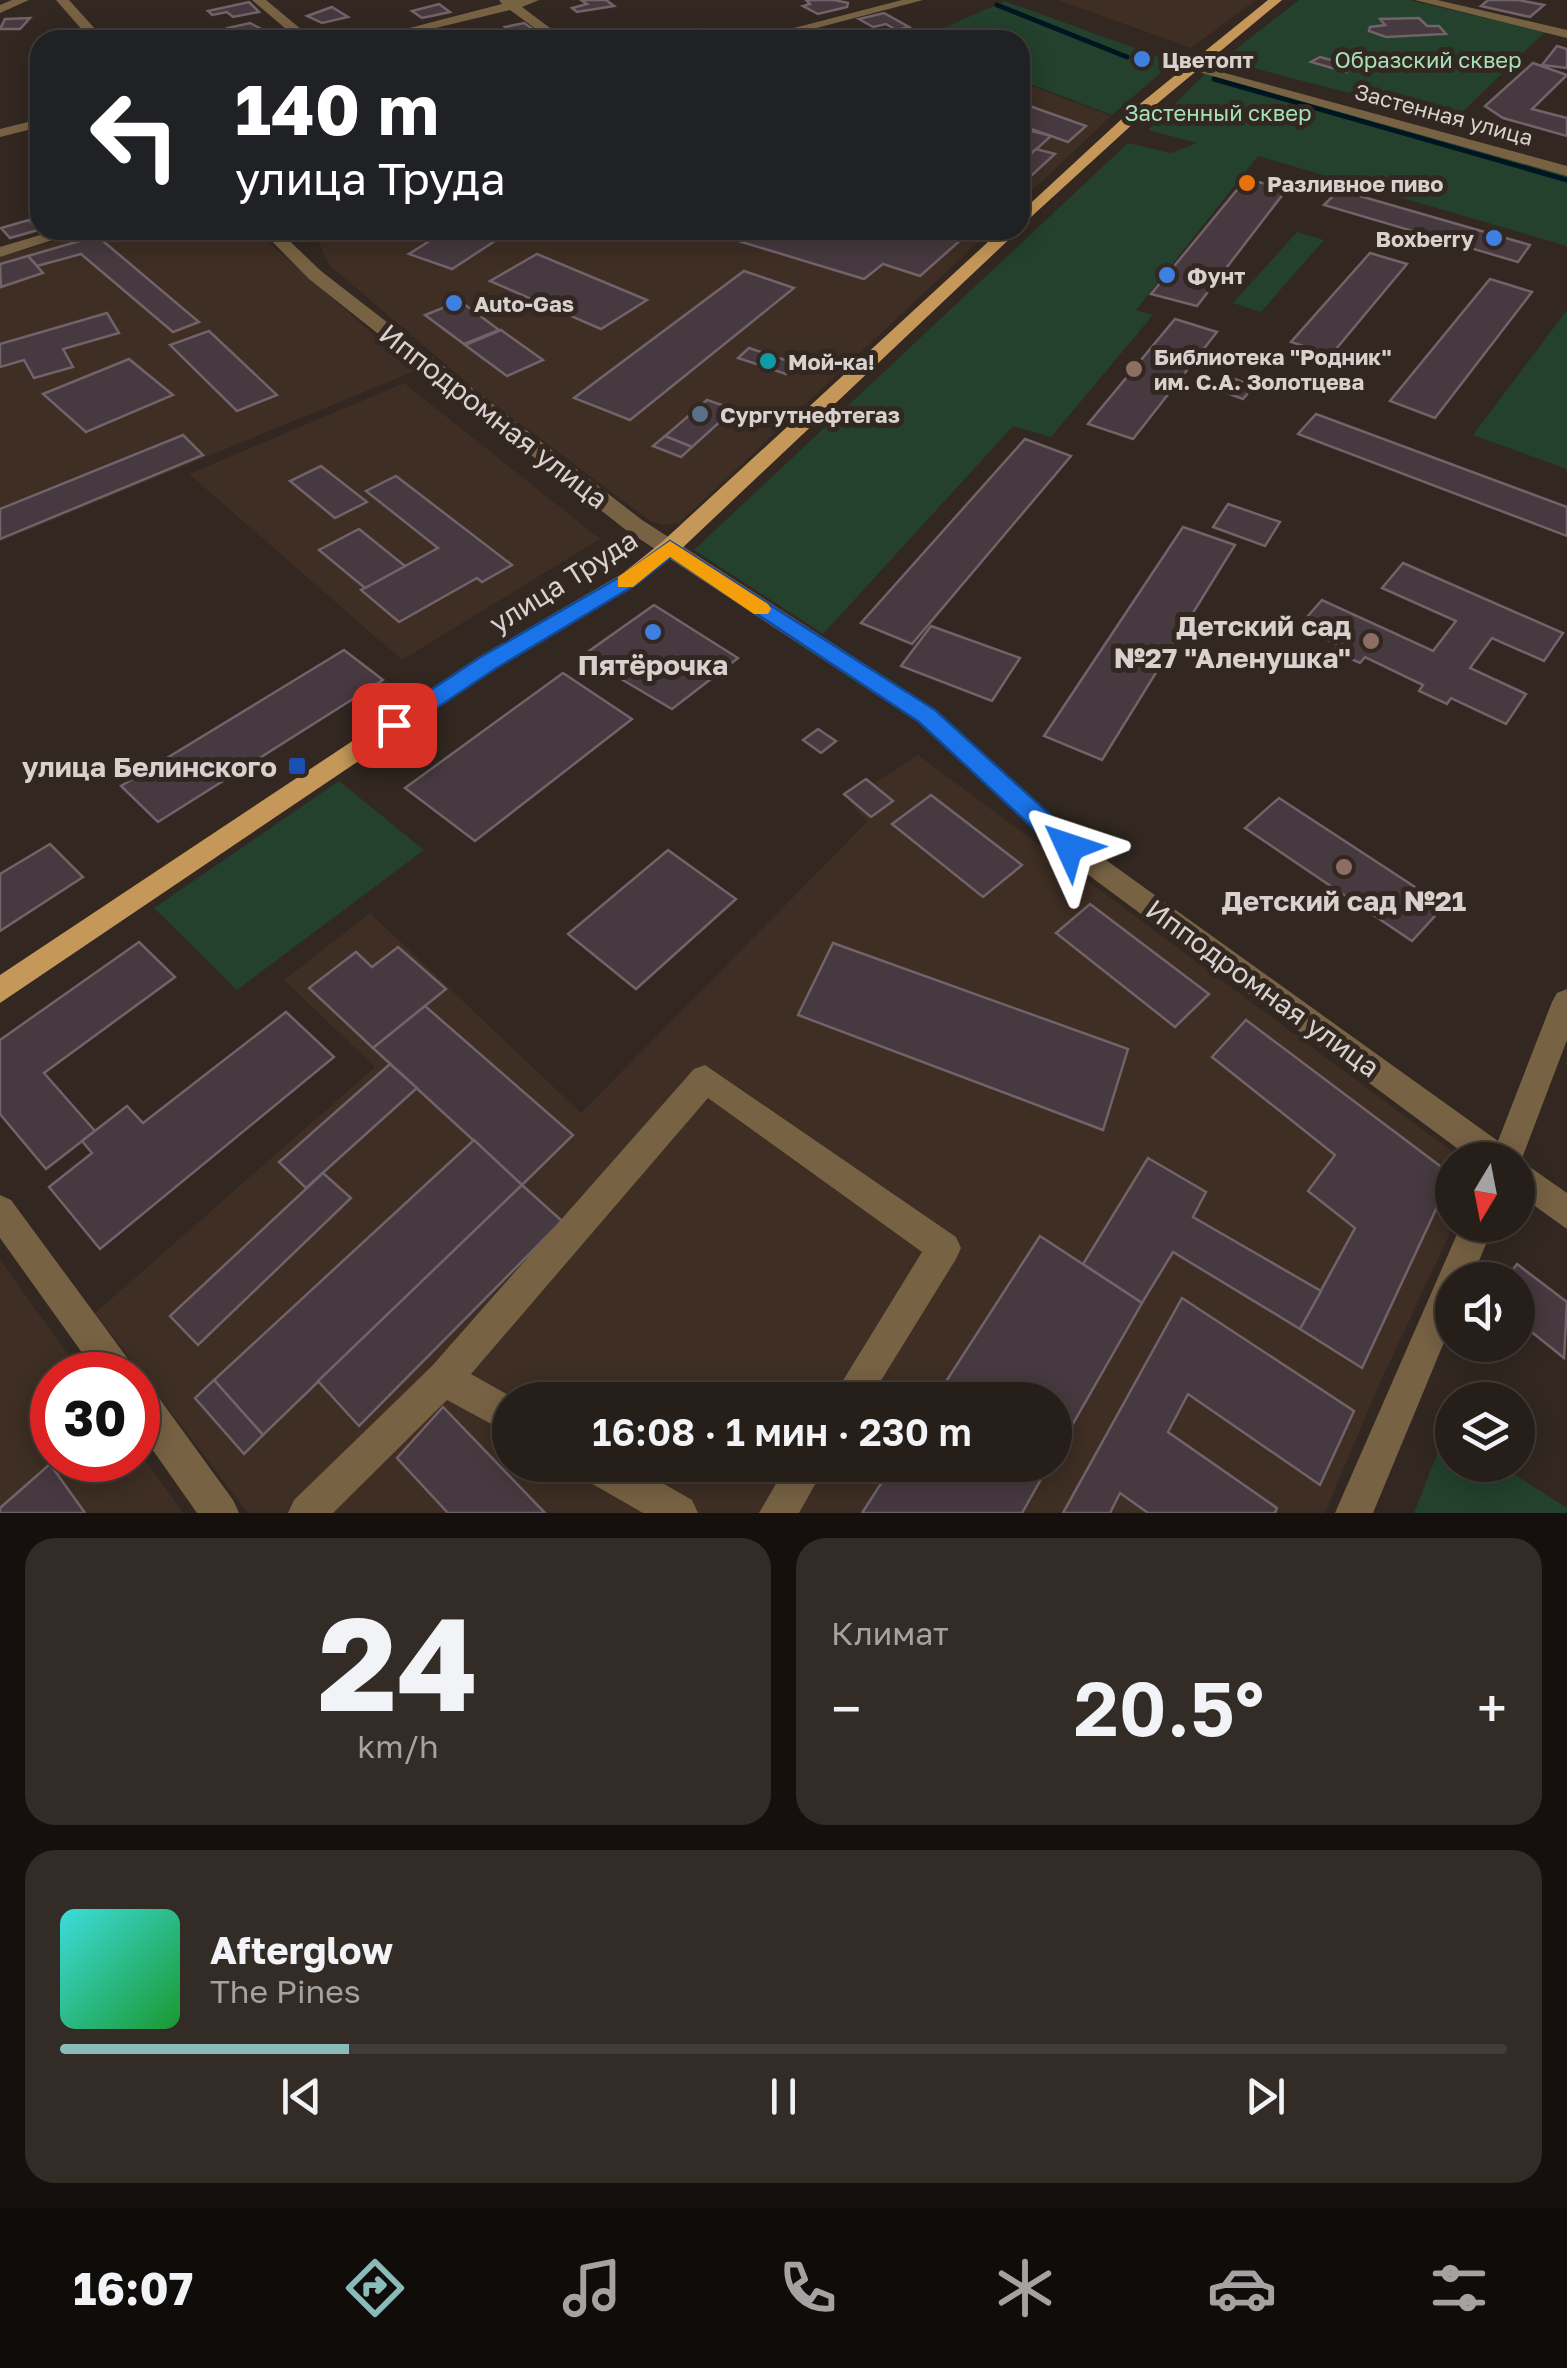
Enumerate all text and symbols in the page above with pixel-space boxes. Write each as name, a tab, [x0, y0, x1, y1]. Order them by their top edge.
place label: Цветопт	[1162, 46, 1254, 73]
park label: Образский сквер	[1334, 46, 1522, 73]
marker: Цветопт	[1131, 48, 1153, 70]
text: 140 m	[235, 66, 439, 150]
icon: left	[70, 70, 200, 200]
street label: Застенная улица	[1352, 77, 1536, 151]
park label: Застенный сквер	[1124, 99, 1312, 126]
text: улица Труда	[235, 151, 506, 205]
place label: Разливное пиво	[1267, 170, 1443, 197]
marker: Разливное пиво	[1236, 172, 1258, 194]
place label: Boxberry	[1376, 225, 1474, 252]
marker: Boxberry	[1483, 227, 1505, 249]
place label: Фунт	[1187, 262, 1246, 289]
marker: Фунт	[1156, 264, 1178, 286]
place label: Auto-Gas	[474, 290, 574, 317]
marker: Auto-Gas	[443, 292, 465, 314]
street label: Ипподромная улица	[373, 317, 615, 515]
place label: Библиотека "Родник" им. С.А. Золотцева	[1154, 343, 1392, 395]
place label: Мой-ка!	[788, 348, 875, 375]
marker: Мой-ка!	[757, 350, 779, 372]
marker: Библиотека "Родник" им. С.А. Золотцева	[1123, 358, 1145, 380]
place label: Сургутнефтегаз	[720, 401, 900, 428]
marker: Сургутнефтегаз	[689, 403, 711, 425]
street label: улица Труда	[483, 522, 643, 640]
place label: Детский сад №27 "Аленушка"	[1114, 609, 1351, 674]
marker: Пятёрочка	[642, 621, 664, 643]
marker: Детский сад №27 "Аленушка"	[1360, 630, 1382, 652]
place label: Пятёрочка	[578, 648, 728, 681]
pin	[352, 683, 437, 768]
icon: arrive	[367, 698, 422, 753]
place label: улица Белинского	[22, 750, 277, 783]
marker: улица Белинского	[286, 755, 308, 777]
position arrow	[1017, 795, 1121, 899]
marker: Детский сад №21	[1333, 856, 1355, 878]
place label: Детский сад №21	[1222, 884, 1466, 917]
street label: Ипподромная улица	[1140, 892, 1386, 1084]
north arrow	[1435, 1142, 1535, 1242]
map controls	[1435, 1142, 1535, 1482]
button: sound	[1435, 1262, 1535, 1362]
speed limit sign: 30	[30, 1352, 160, 1482]
button: layers	[1435, 1382, 1535, 1482]
text: 16:08 · 1 мин · 230 m	[592, 1409, 972, 1454]
text: 24	[318, 1584, 478, 1740]
text: Климат	[831, 1614, 949, 1652]
text: 20.5°	[1074, 1662, 1264, 1753]
text: −	[831, 1675, 861, 1741]
text: +	[1477, 1675, 1507, 1741]
text: km/h	[357, 1727, 439, 1765]
text: Afterglow	[210, 1927, 393, 1972]
text: The Pines	[210, 1972, 361, 2010]
icon: previous	[274, 2069, 329, 2124]
icon: pause	[756, 2069, 811, 2124]
icon: next	[1238, 2069, 1293, 2124]
icon: directions	[340, 2253, 410, 2323]
icon: music	[557, 2253, 627, 2323]
icon: phone	[773, 2253, 843, 2323]
icon: climate	[990, 2253, 1060, 2323]
icon: car	[1207, 2253, 1277, 2323]
icon: filters	[1424, 2253, 1494, 2323]
text: 16:07	[73, 2261, 193, 2315]

